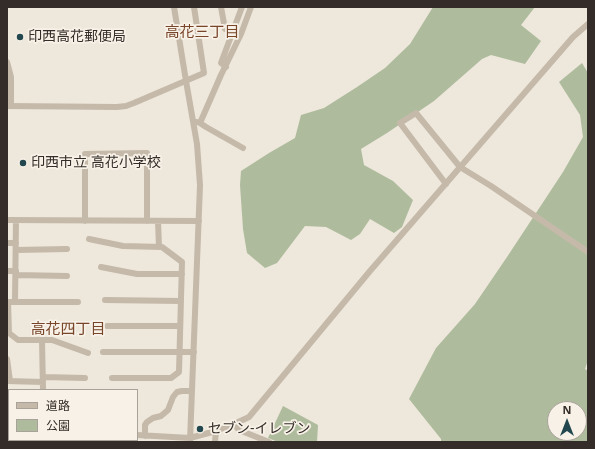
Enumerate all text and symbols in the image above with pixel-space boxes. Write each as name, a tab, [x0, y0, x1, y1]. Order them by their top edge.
district label: 高花三丁目	[165, 24, 239, 42]
place label: 印西高花郵便局	[28, 29, 126, 45]
marker: 印西高花郵便局	[15, 32, 25, 42]
place label: 印西市立 高花小学校	[31, 155, 161, 171]
marker: 印西市立 高花小学校	[18, 158, 28, 168]
district label: 高花四丁目	[31, 321, 105, 339]
legend	[8, 389, 138, 441]
text: 道路	[46, 397, 70, 414]
north arrow	[547, 401, 587, 441]
text: N	[563, 402, 571, 417]
text: 公園	[46, 417, 70, 434]
place label: セブン-イレブン	[208, 421, 311, 437]
marker: セブン-イレブン	[195, 424, 205, 434]

